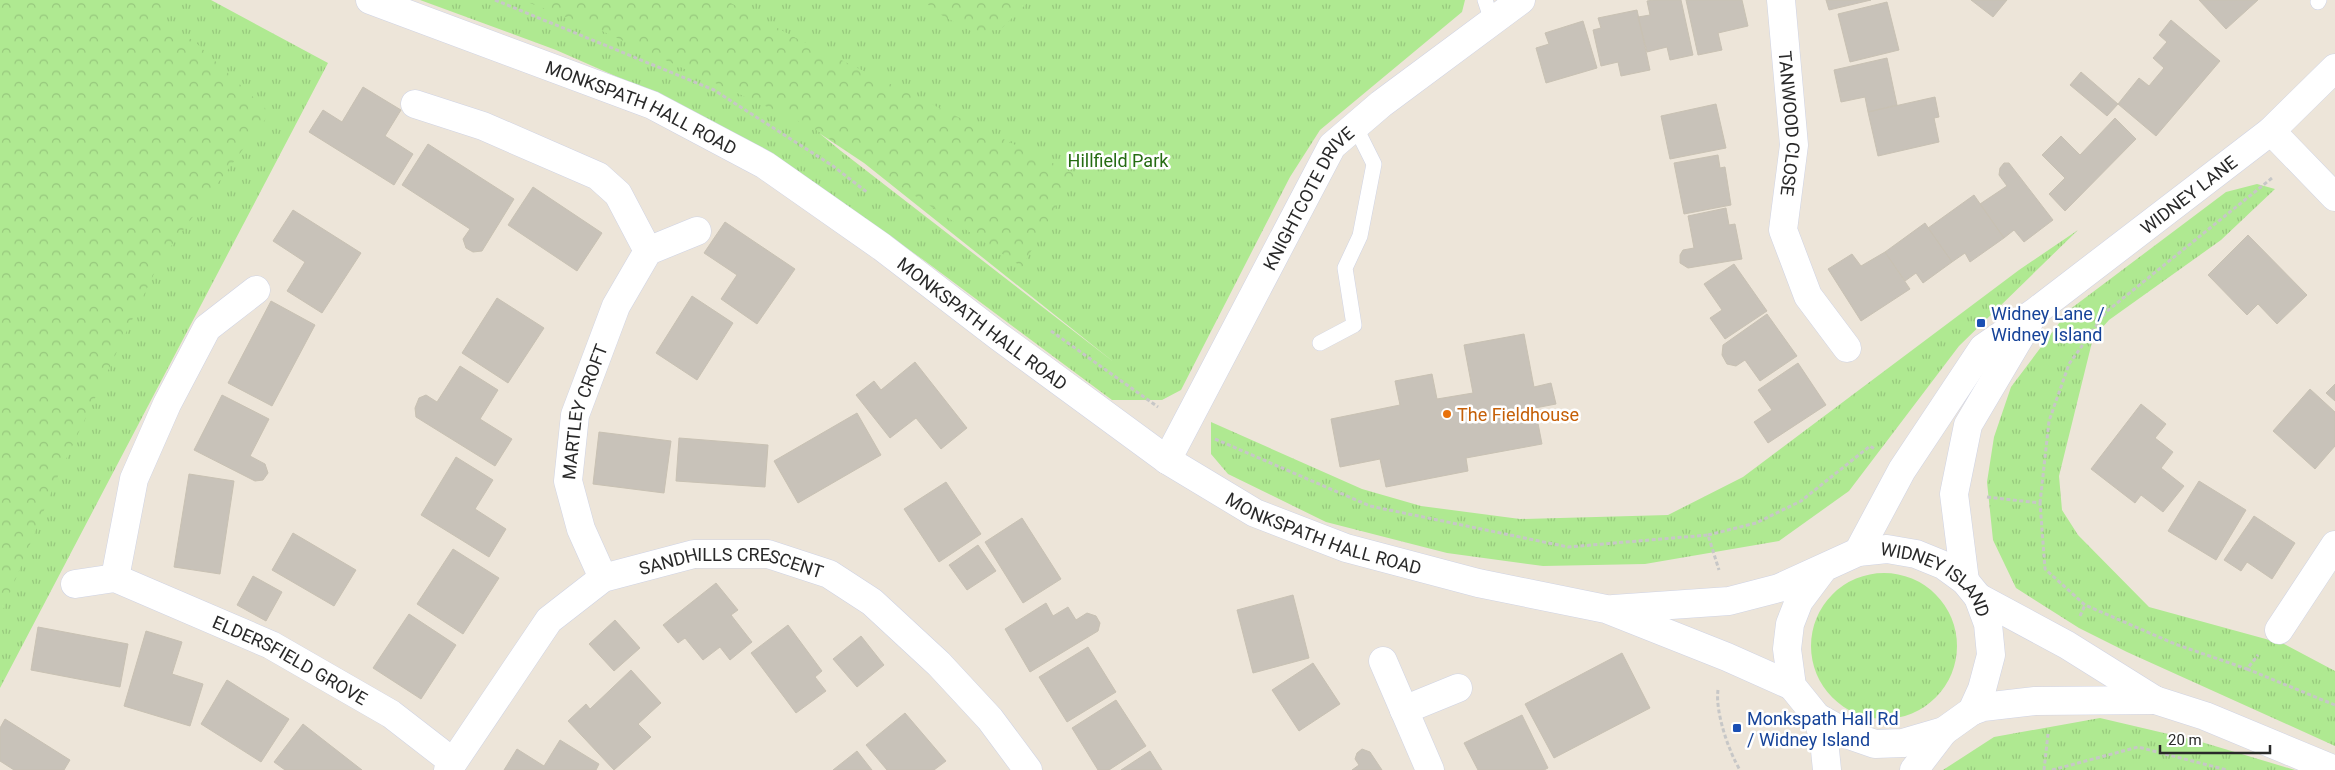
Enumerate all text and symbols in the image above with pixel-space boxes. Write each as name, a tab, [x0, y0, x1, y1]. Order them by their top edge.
street label: TANWOOD CLOSE	[1775, 50, 1805, 197]
street label: MONKSPATH HALL ROAD	[543, 56, 741, 159]
street label: KNIGHTCOTE DRIVE	[1258, 122, 1358, 273]
park label: Hillfield Park	[1068, 150, 1169, 171]
street label: WIDNEY LANE	[2136, 151, 2241, 238]
street label: MONKSPATH HALL ROAD	[894, 252, 1072, 394]
place label: Widney Lane / Widney Island	[1991, 303, 2105, 345]
marker: Widney Lane / Widney Island	[1975, 317, 1987, 329]
street label: MARTLEY CROFT	[558, 341, 611, 481]
place label: The Fieldhouse	[1457, 404, 1579, 425]
marker: The Fieldhouse	[1441, 408, 1453, 420]
street label: MONKSPATH HALL ROAD	[1222, 488, 1424, 578]
street label: WIDNEY ISLAND	[1879, 538, 1995, 620]
street label: SANDHILLS CRESCENT	[637, 543, 826, 582]
street label: ELDERSFIELD GROVE	[210, 611, 371, 709]
place label: Monkspath Hall Rd / Widney Island	[1747, 708, 1899, 750]
marker: Monkspath Hall Rd / Widney Island	[1731, 722, 1743, 734]
scale bar	[2160, 722, 2270, 754]
text: 20 m	[2168, 731, 2202, 749]

